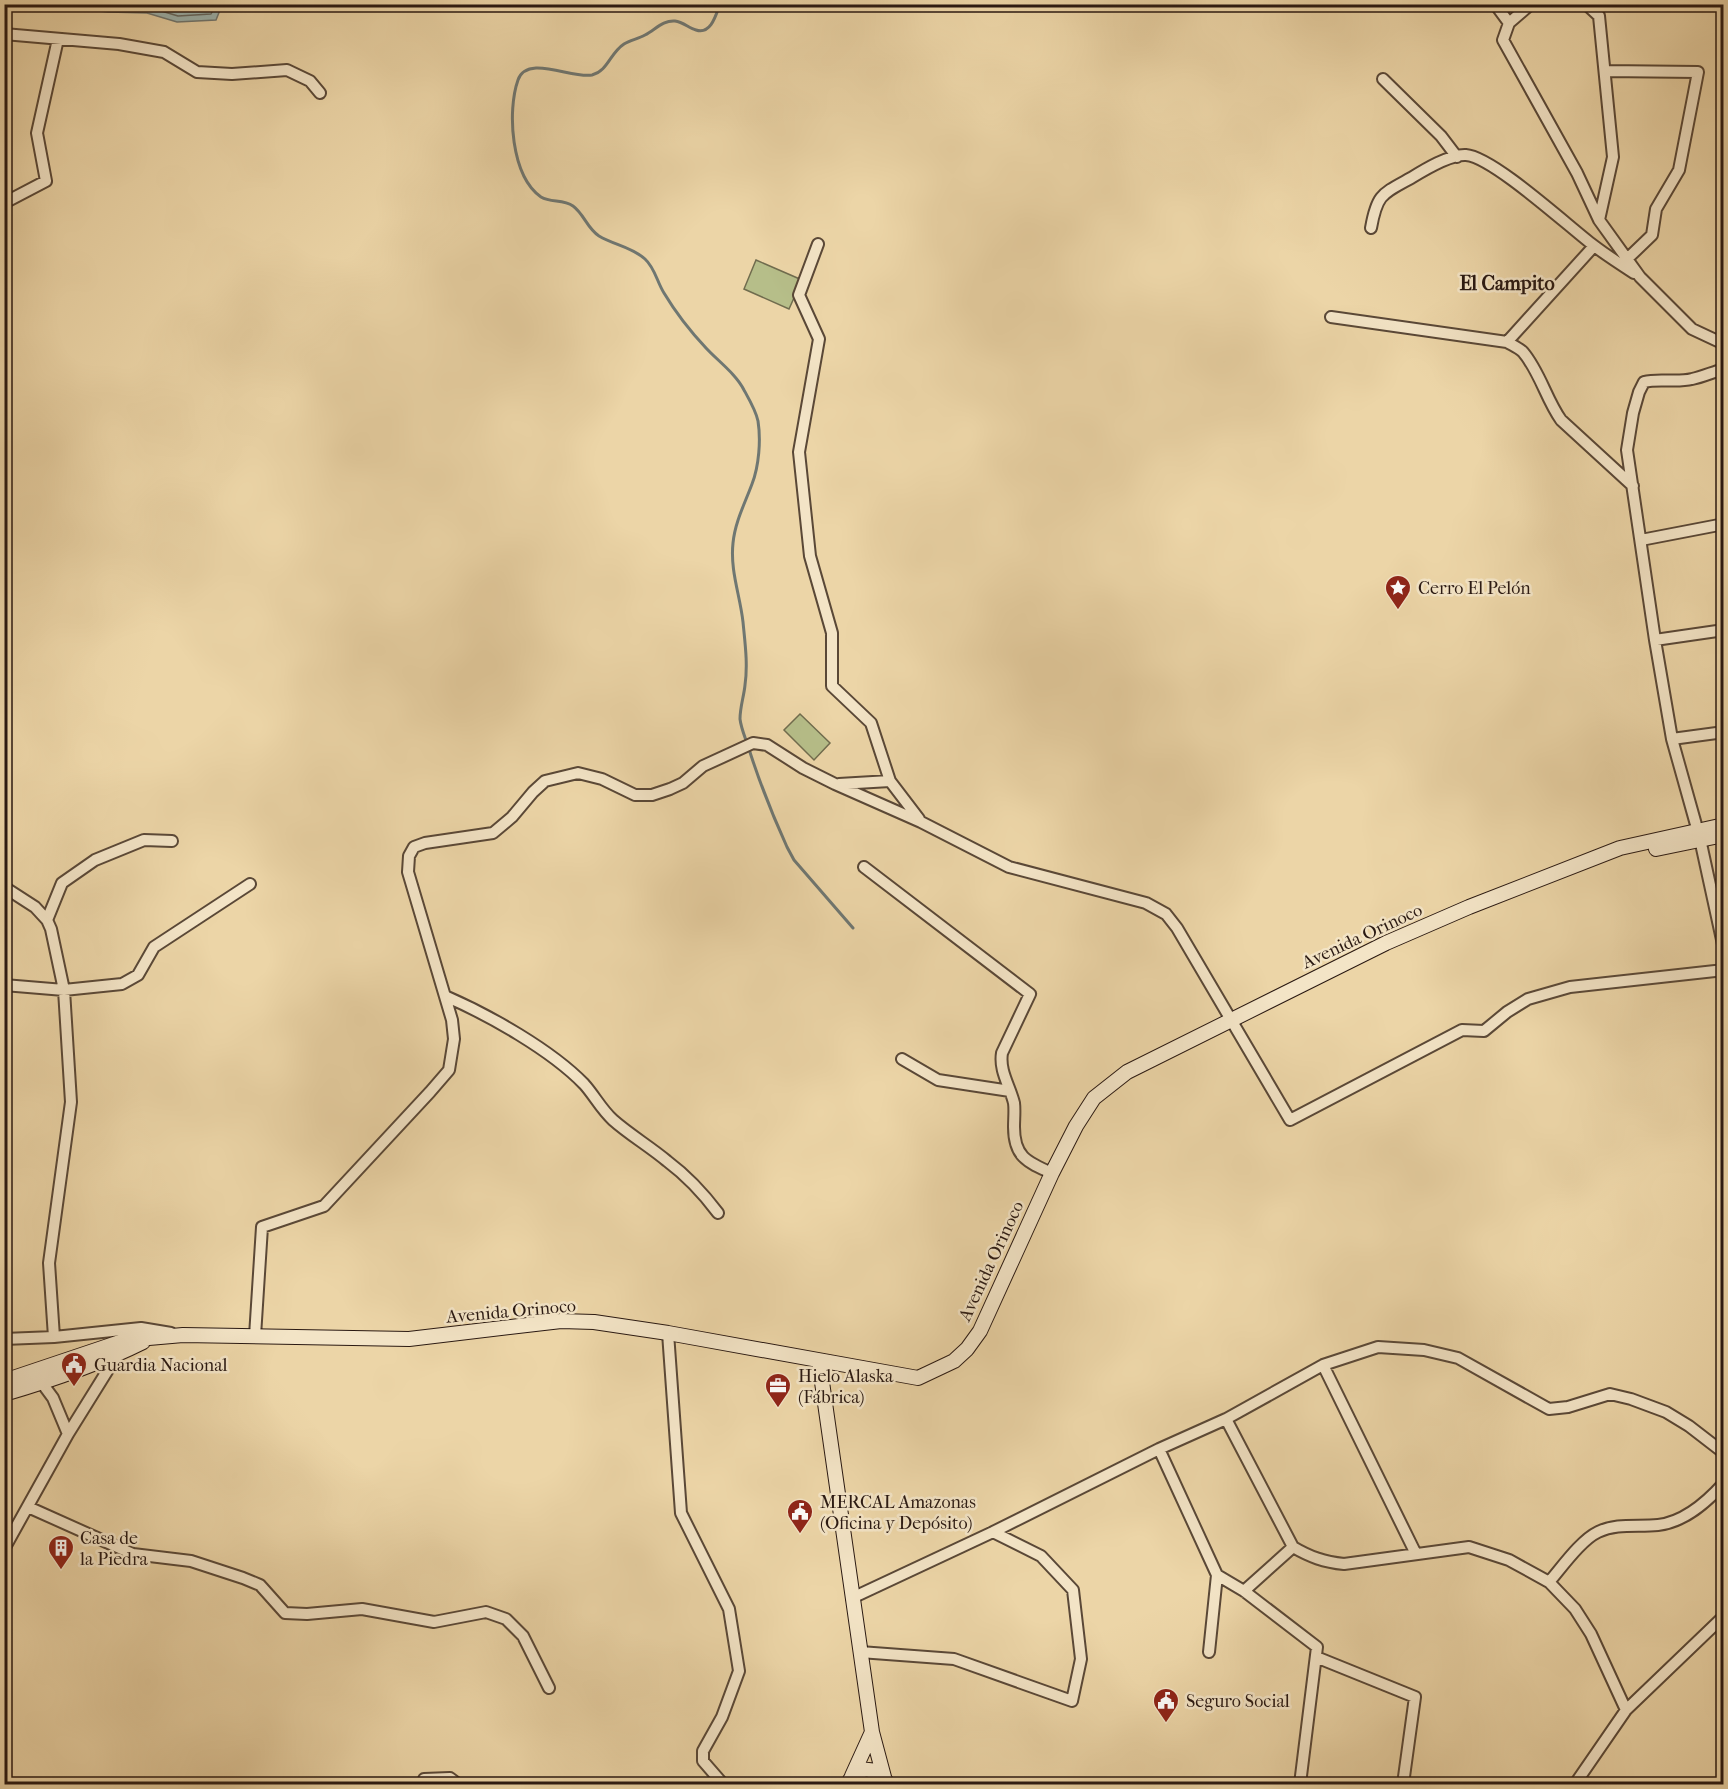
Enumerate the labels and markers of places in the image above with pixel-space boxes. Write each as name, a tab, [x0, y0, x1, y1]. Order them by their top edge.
place icon: Cerro El Pelón	[1383, 573, 1413, 611]
place label: Cerro El Pelón	[1418, 578, 1531, 599]
public building icon: Guardia Nacional	[59, 1350, 89, 1388]
place label: Guardia Nacional	[94, 1355, 227, 1376]
place label: Hielo Alaska (Fábrica)	[798, 1366, 894, 1408]
office icon: Hielo Alaska (Fábrica)	[763, 1371, 793, 1409]
place label: MERCAL Amazonas (Oficina y Depósito)	[820, 1492, 976, 1534]
public building icon: MERCAL Amazonas (Oficina y Depósito)	[785, 1497, 815, 1535]
place label: Casa de la Piedra	[79, 1528, 149, 1570]
building icon: Casa de la Piedra	[46, 1533, 76, 1571]
public building icon: Seguro Social	[1151, 1686, 1181, 1724]
place label: Seguro Social	[1186, 1691, 1290, 1712]

